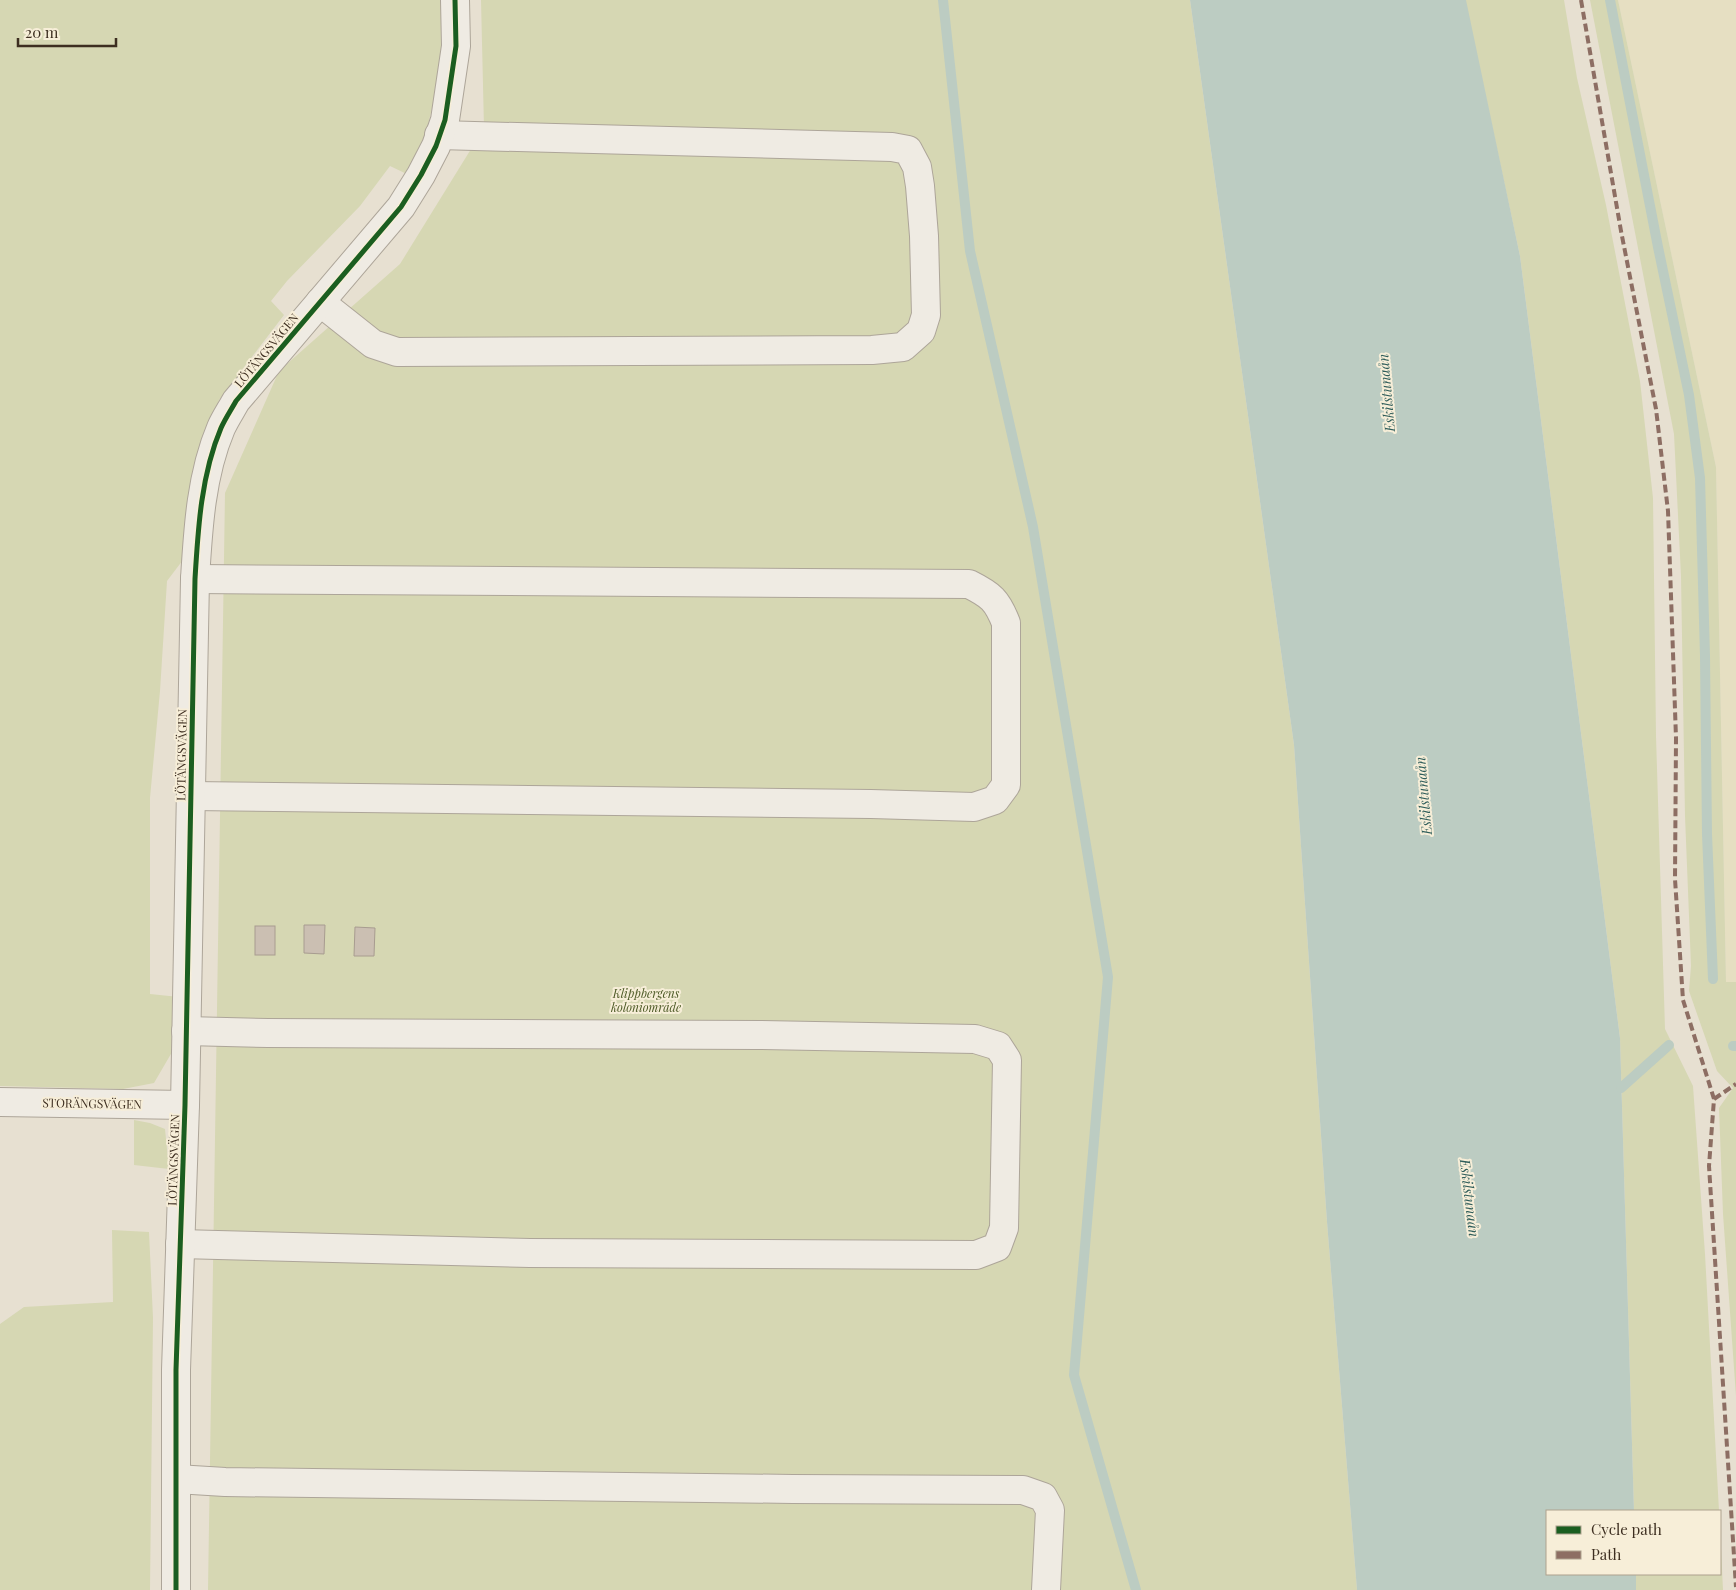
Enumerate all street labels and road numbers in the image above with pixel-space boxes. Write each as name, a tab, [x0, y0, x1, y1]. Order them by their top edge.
street label: LÖTÄNGSVÄGEN	[230, 309, 302, 390]
street label: LÖTÄNGSVÄGEN	[172, 708, 190, 801]
street label: STORÄNGSVÄGEN	[42, 1094, 142, 1112]
street label: LÖTÄNGSVÄGEN	[163, 1113, 183, 1206]

